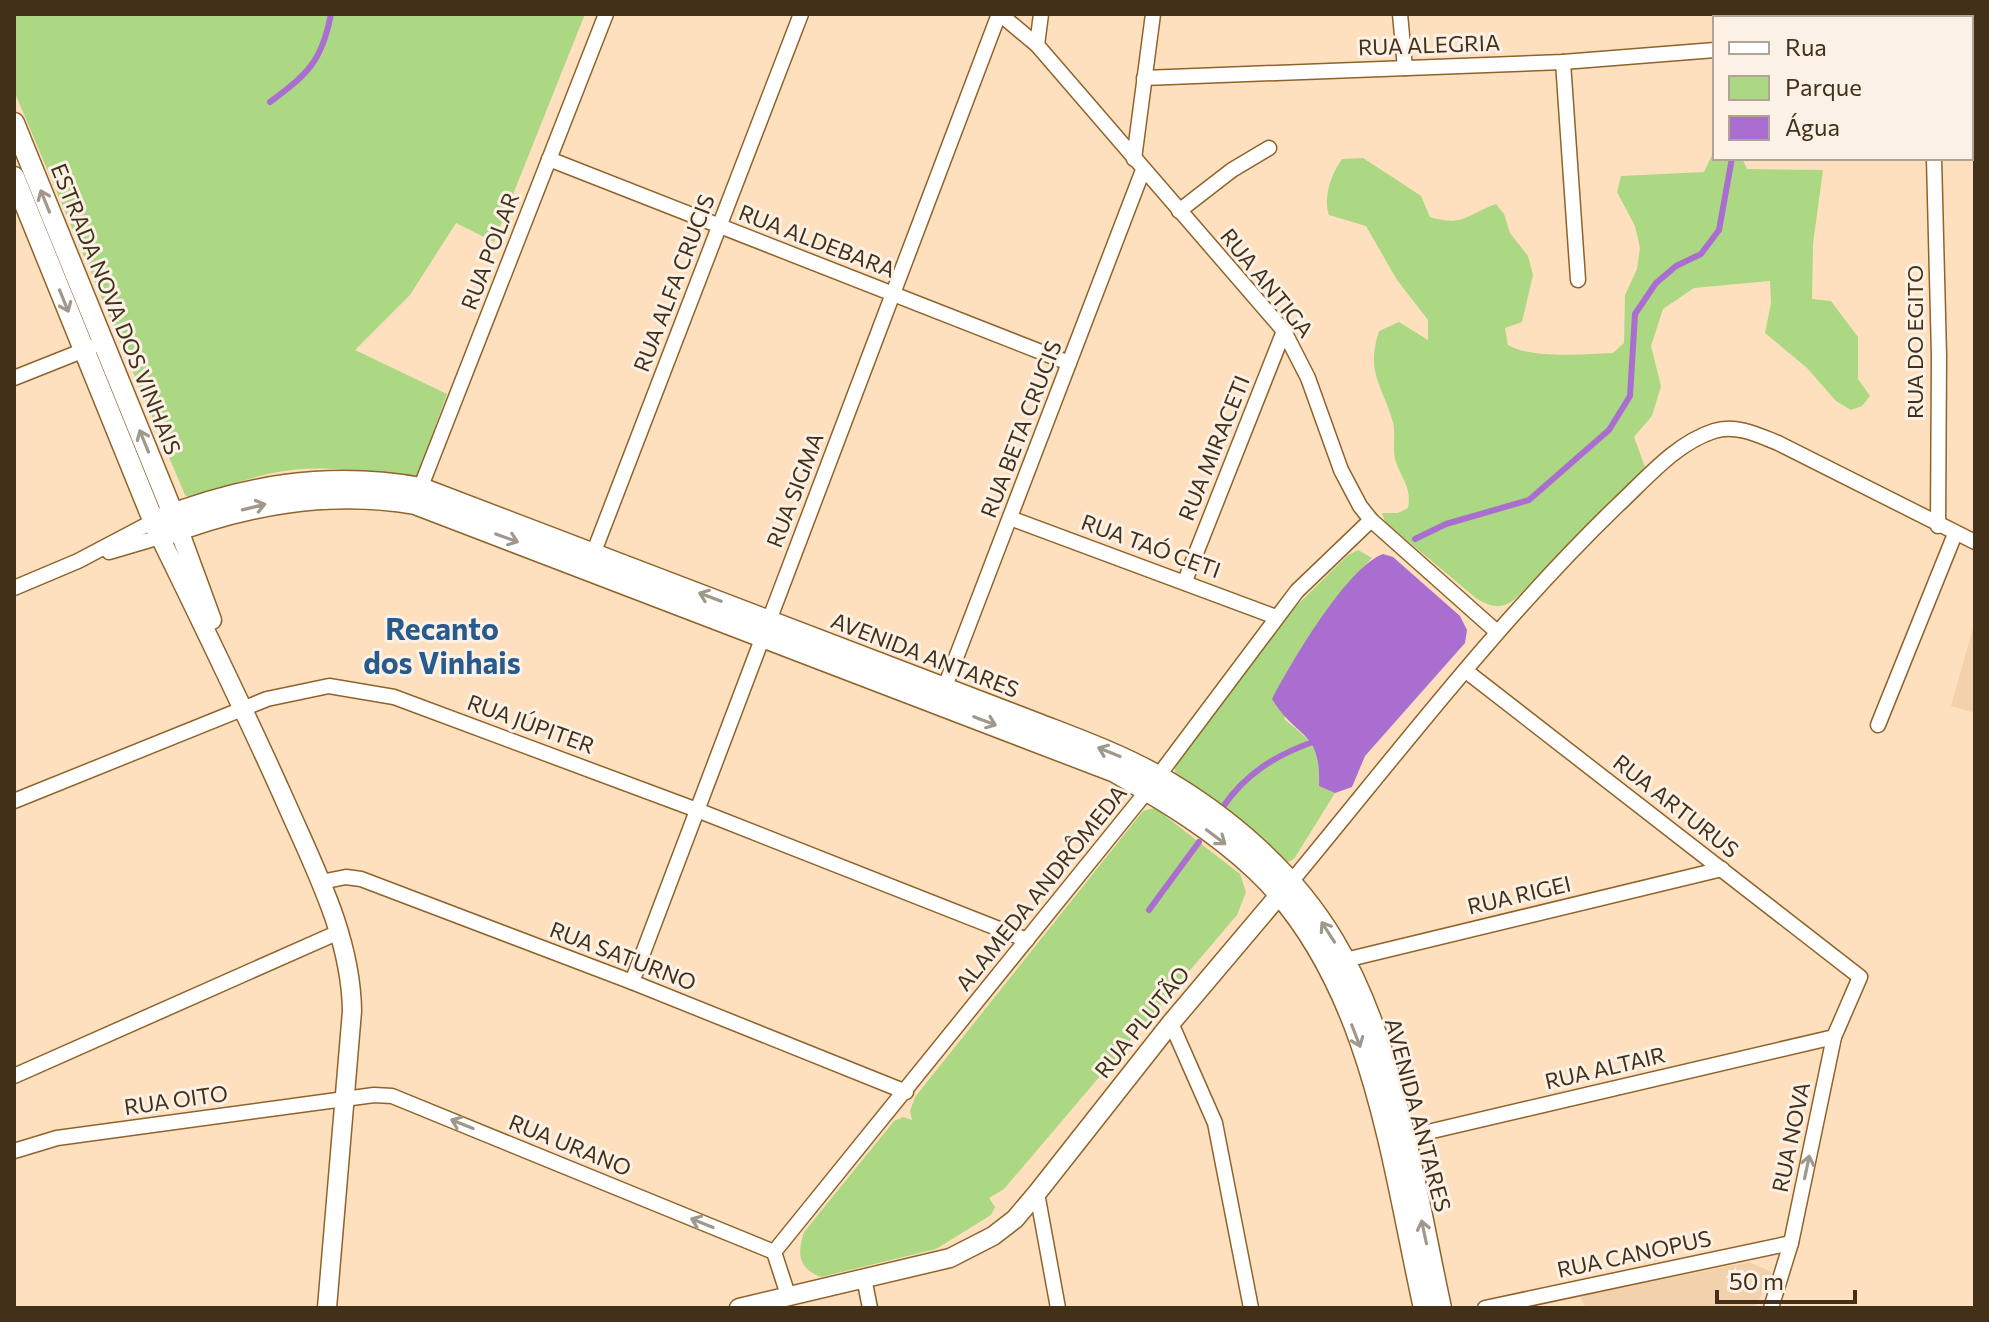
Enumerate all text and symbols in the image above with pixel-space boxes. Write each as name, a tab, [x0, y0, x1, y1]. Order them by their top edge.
legend	[1713, 16, 1973, 160]
street label: RUA ALEGRIA	[1357, 29, 1500, 60]
text: Rua	[1785, 32, 1827, 61]
text: Parque	[1785, 72, 1862, 101]
text: Água	[1785, 112, 1840, 141]
street label: ESTRADA NOVA DOS VINHAIS	[46, 159, 187, 458]
street label: RUA POLAR	[455, 188, 524, 313]
one-way arrow	[37, 189, 52, 214]
street label: RUA ALFA CRUCIS	[627, 190, 720, 375]
street label: RUA ALDEBARA	[735, 198, 899, 283]
street label: RUA ANTIGA	[1215, 223, 1320, 343]
street label: RUA DO EGITO	[1901, 265, 1928, 419]
one-way arrow	[58, 288, 73, 313]
street label: RUA BETA CRUCIS	[974, 336, 1067, 521]
street label: RUA MIRACETI	[1172, 371, 1255, 524]
one-way arrow	[135, 429, 150, 454]
street label: RUA SIGMA	[760, 429, 829, 551]
one-way arrow	[241, 499, 266, 514]
street label: RUA TAÓ CETI	[1078, 508, 1225, 583]
one-way arrow	[494, 532, 518, 546]
one-way arrow	[698, 589, 723, 604]
street label: AVENIDA ANTARES	[827, 606, 1023, 703]
district label: Recanto dos Vinhais	[363, 609, 521, 680]
street label: RUA JÚPITER	[464, 688, 599, 759]
one-way arrow	[972, 715, 997, 729]
one-way arrow	[1097, 744, 1122, 758]
street label: RUA ARTURUS	[1608, 748, 1745, 863]
street label: ALAMEDA ANDRÔMEDA	[949, 779, 1132, 996]
one-way arrow	[1205, 828, 1226, 845]
street label: RUA RIGEI	[1465, 870, 1573, 920]
street label: RUA SATURNO	[546, 915, 700, 996]
one-way arrow	[1320, 922, 1337, 944]
street label: RUA PLUTÃO	[1088, 960, 1195, 1083]
street label: AVENIDA ANTARES	[1380, 1015, 1457, 1215]
one-way arrow	[1350, 1023, 1364, 1048]
street label: RUA ALTAIR	[1542, 1040, 1668, 1095]
street label: RUA OITO	[122, 1079, 230, 1120]
street label: RUA NOVA	[1766, 1079, 1815, 1194]
street label: RUA URANO	[505, 1108, 635, 1181]
one-way arrow	[450, 1116, 474, 1131]
one-way arrow	[1800, 1155, 1815, 1180]
one-way arrow	[690, 1214, 715, 1229]
one-way arrow	[1416, 1220, 1431, 1245]
street label: RUA CANOPUS	[1554, 1224, 1713, 1283]
scale bar	[1717, 1254, 1855, 1304]
text: 50 m	[1729, 1266, 1784, 1295]

